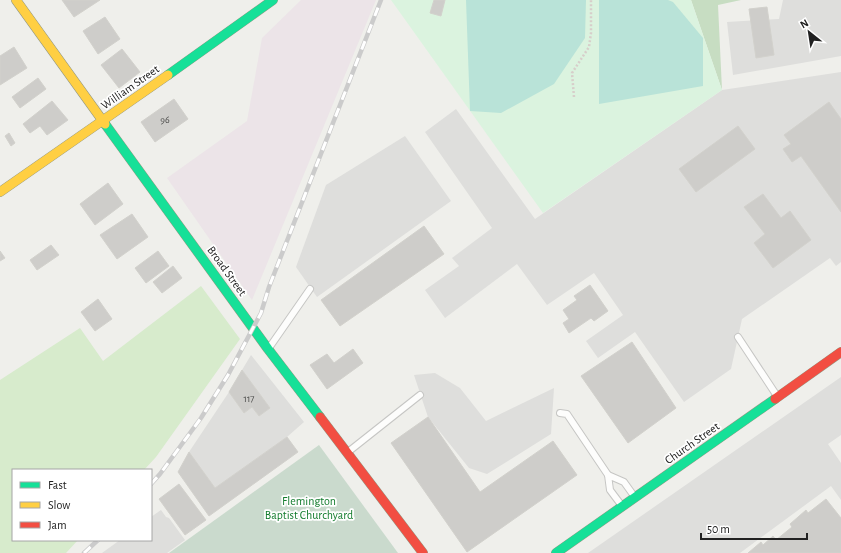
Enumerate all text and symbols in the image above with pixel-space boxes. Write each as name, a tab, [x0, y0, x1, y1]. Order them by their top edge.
north arrow	[789, 12, 829, 52]
text: N	[798, 17, 810, 30]
street label: William Street	[99, 63, 161, 111]
house number: 96	[160, 115, 170, 125]
street label: Broad Street	[205, 244, 249, 298]
house number: 117	[243, 394, 255, 404]
street label: Church Street	[663, 420, 722, 466]
legend	[12, 469, 152, 541]
text: Fast	[48, 479, 67, 491]
park label: Flemington Baptist Churchyard	[265, 495, 353, 522]
text: Slow	[48, 499, 70, 511]
scale bar	[701, 515, 807, 541]
text: Jam	[48, 519, 67, 531]
text: 50 m	[707, 523, 730, 535]

